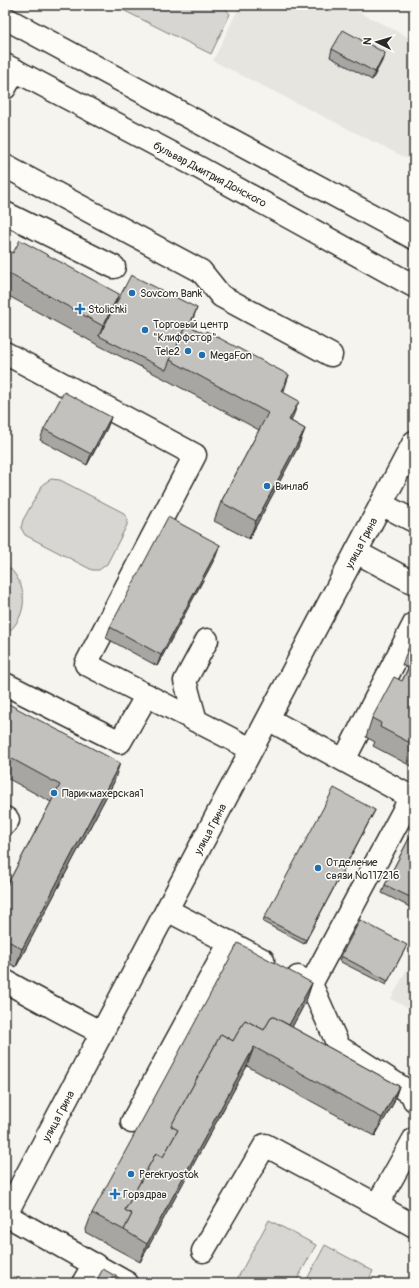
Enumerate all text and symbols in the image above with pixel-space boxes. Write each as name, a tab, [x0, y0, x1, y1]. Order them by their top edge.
north arrow	[357, 22, 397, 62]
text: N	[361, 36, 374, 45]
street label: бульвар Дмитрия Донского	[151, 139, 269, 210]
place label: Sovcom Bank	[140, 287, 203, 300]
marker: Sovcom Bank	[127, 288, 137, 298]
place label: Stolichki	[88, 303, 127, 316]
marker: Stolichki	[75, 304, 85, 314]
place label: Торговый центр "Клиффстор"	[153, 318, 229, 344]
marker: Торговый центр "Клиффстор"	[140, 325, 150, 335]
place label: Tele2	[155, 345, 180, 358]
marker: Tele2	[183, 346, 193, 356]
place label: MegaFon	[210, 349, 252, 362]
marker: MegaFon	[197, 350, 207, 360]
place label: Винлаб	[275, 480, 309, 493]
marker: Винлаб	[262, 481, 272, 491]
street label: улица Грина	[342, 516, 380, 572]
place label: Парикмахерская1	[62, 787, 144, 800]
marker: Парикмахерская1	[49, 788, 59, 798]
street label: улица Грина	[191, 802, 229, 858]
place label: Отделение связи №117216	[326, 856, 399, 882]
marker: Отделение связи №117216	[313, 863, 323, 873]
street label: улица Грина	[39, 1089, 77, 1145]
place label: Perekryostok	[139, 1168, 199, 1181]
marker: Perekryostok	[126, 1169, 136, 1179]
place label: Горздрав	[123, 1188, 167, 1201]
marker: Горздрав	[110, 1189, 120, 1199]

